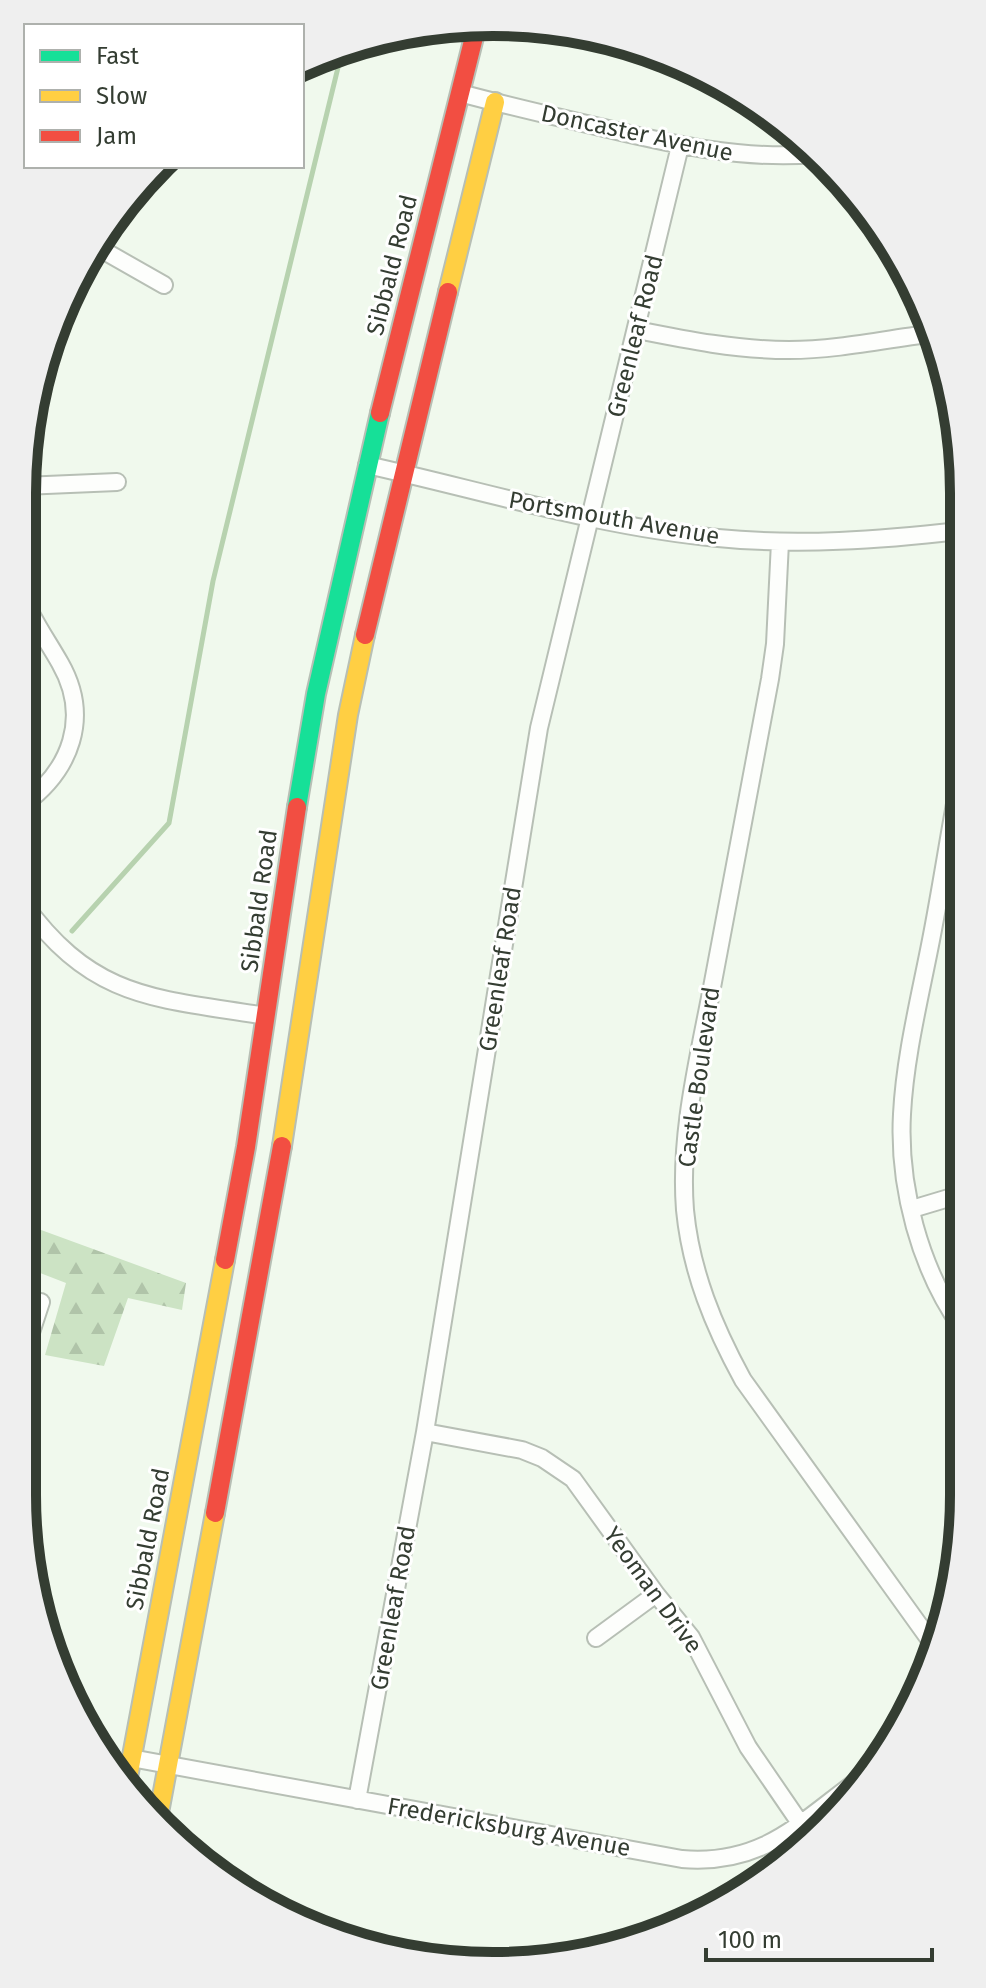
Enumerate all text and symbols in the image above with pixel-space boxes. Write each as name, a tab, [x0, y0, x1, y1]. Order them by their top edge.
legend	[24, 24, 304, 168]
text: Fast	[96, 42, 139, 70]
text: Slow	[96, 82, 147, 110]
street label: Doncaster Avenue	[538, 99, 736, 167]
text: Jam	[96, 122, 137, 150]
street label: Sibbald Road	[361, 192, 423, 338]
street label: Greenleaf Road	[601, 252, 669, 420]
street label: Portsmouth Avenue	[506, 486, 722, 550]
street label: Sibbald Road	[235, 828, 283, 974]
street label: Greenleaf Road	[473, 885, 527, 1053]
street label: Castle Boulevard	[672, 985, 726, 1169]
street label: Sibbald Road	[121, 1466, 175, 1612]
street label: Yeoman Drive	[598, 1521, 708, 1659]
street label: Greenleaf Road	[365, 1524, 421, 1692]
street label: Fredericksburg Avenue	[385, 1792, 633, 1862]
scale bar	[706, 1912, 932, 1962]
text: 100 m	[718, 1926, 782, 1954]

